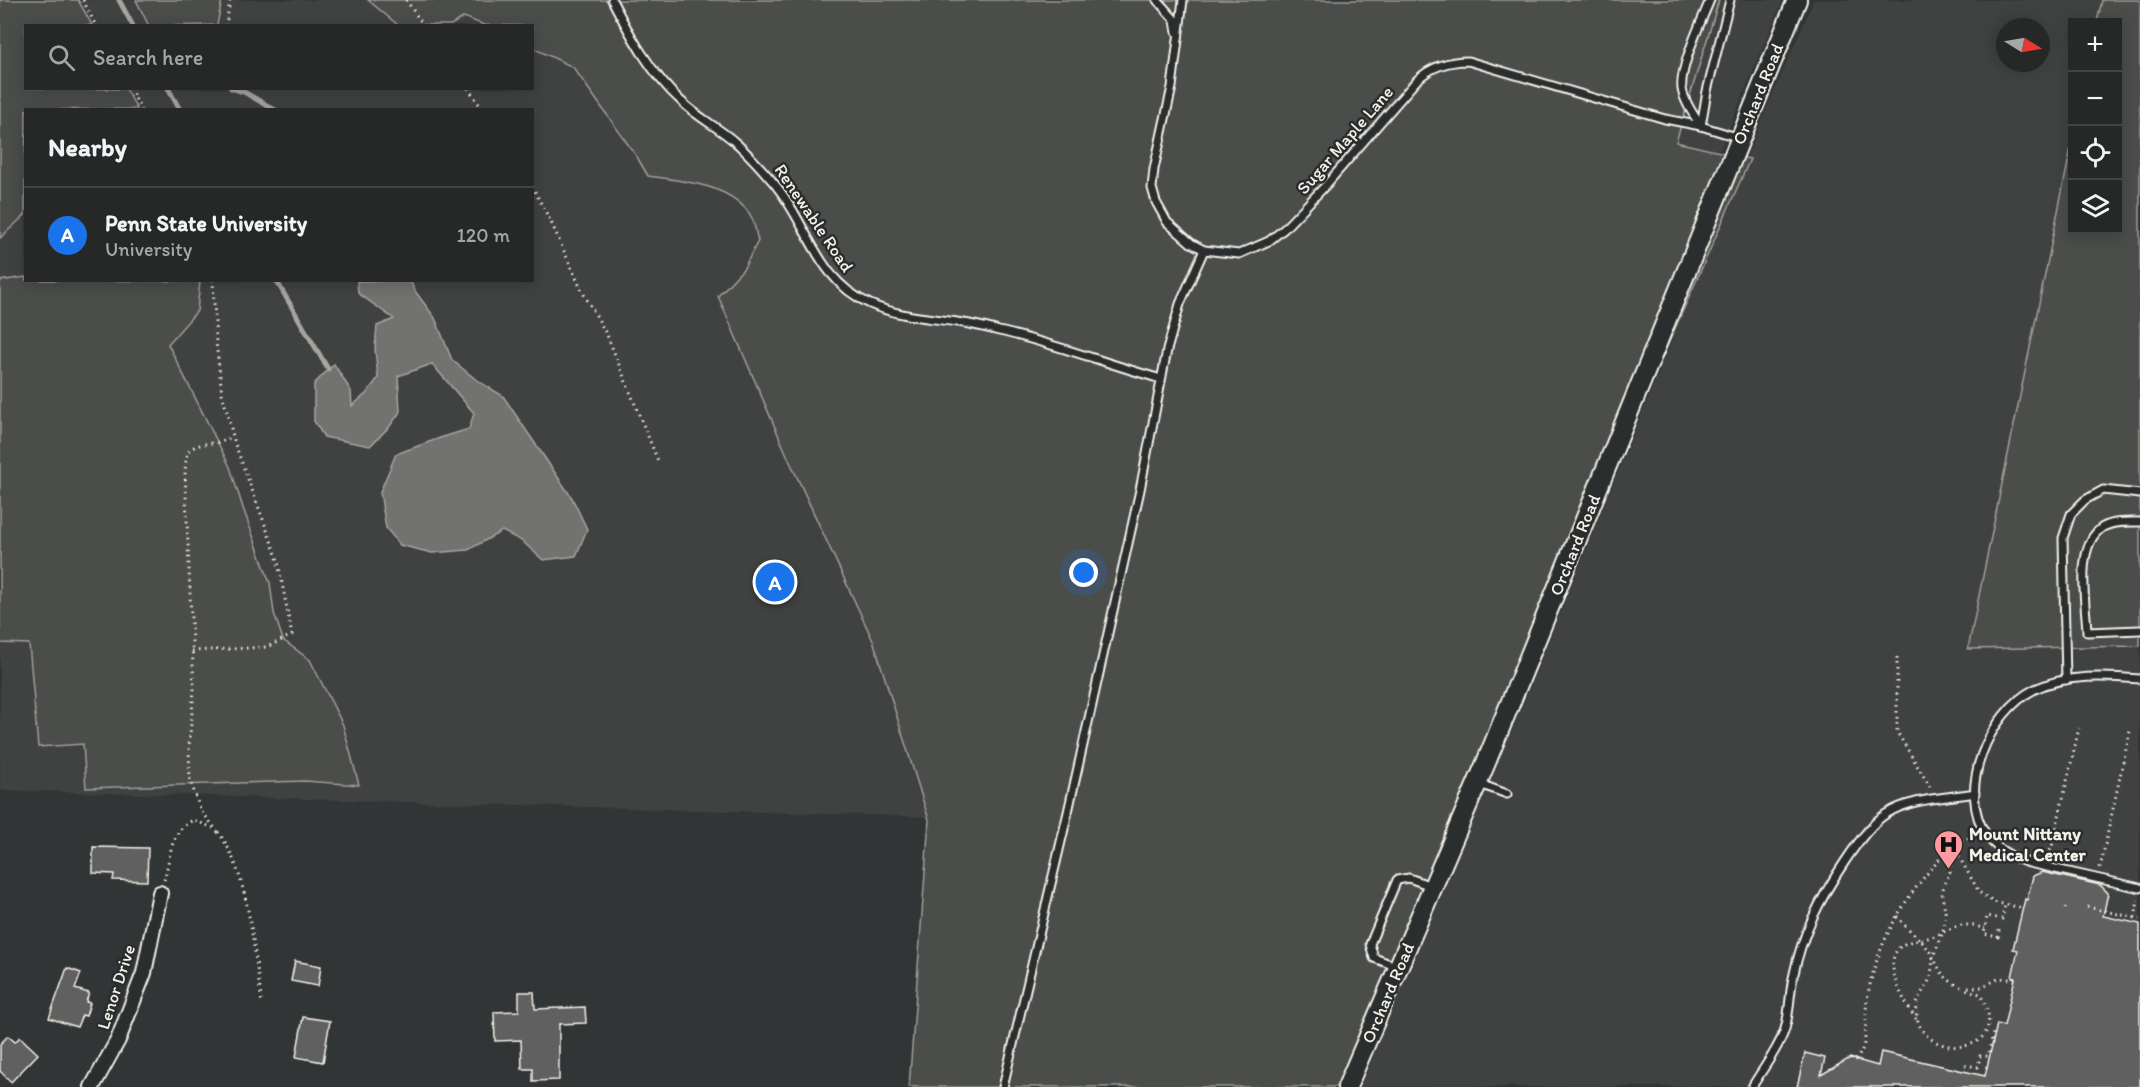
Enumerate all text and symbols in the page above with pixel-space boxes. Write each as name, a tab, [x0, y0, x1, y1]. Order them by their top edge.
north arrow	[1996, 18, 2050, 72]
map controls	[2068, 18, 2122, 234]
button: +	[2068, 18, 2122, 72]
search box	[24, 24, 534, 90]
street label: Orchard Road	[1728, 40, 1788, 148]
icon: search	[45, 41, 78, 74]
text: Search here	[93, 44, 203, 71]
button: −	[2068, 72, 2122, 126]
street label: Sugar Maple Lane	[1292, 81, 1398, 199]
button: locate	[2068, 126, 2122, 180]
text: Nearby	[48, 131, 127, 163]
street label: Renewable Road	[770, 160, 858, 277]
button: layers	[2068, 180, 2122, 234]
text: Penn State University	[105, 210, 307, 237]
text: A	[61, 223, 74, 247]
text: 120 m	[457, 223, 510, 247]
text: University	[105, 237, 192, 261]
street label: Orchard Road	[1545, 491, 1605, 599]
your location	[1069, 558, 1098, 587]
pin: A	[756, 560, 794, 604]
place label: Mount Nittany Medical Center	[1969, 823, 2087, 866]
hospital icon: Mount Nittany Medical Center	[1932, 828, 1964, 870]
street label: Orchard Road	[1357, 939, 1419, 1047]
street label: Lenor Drive	[92, 942, 140, 1032]

